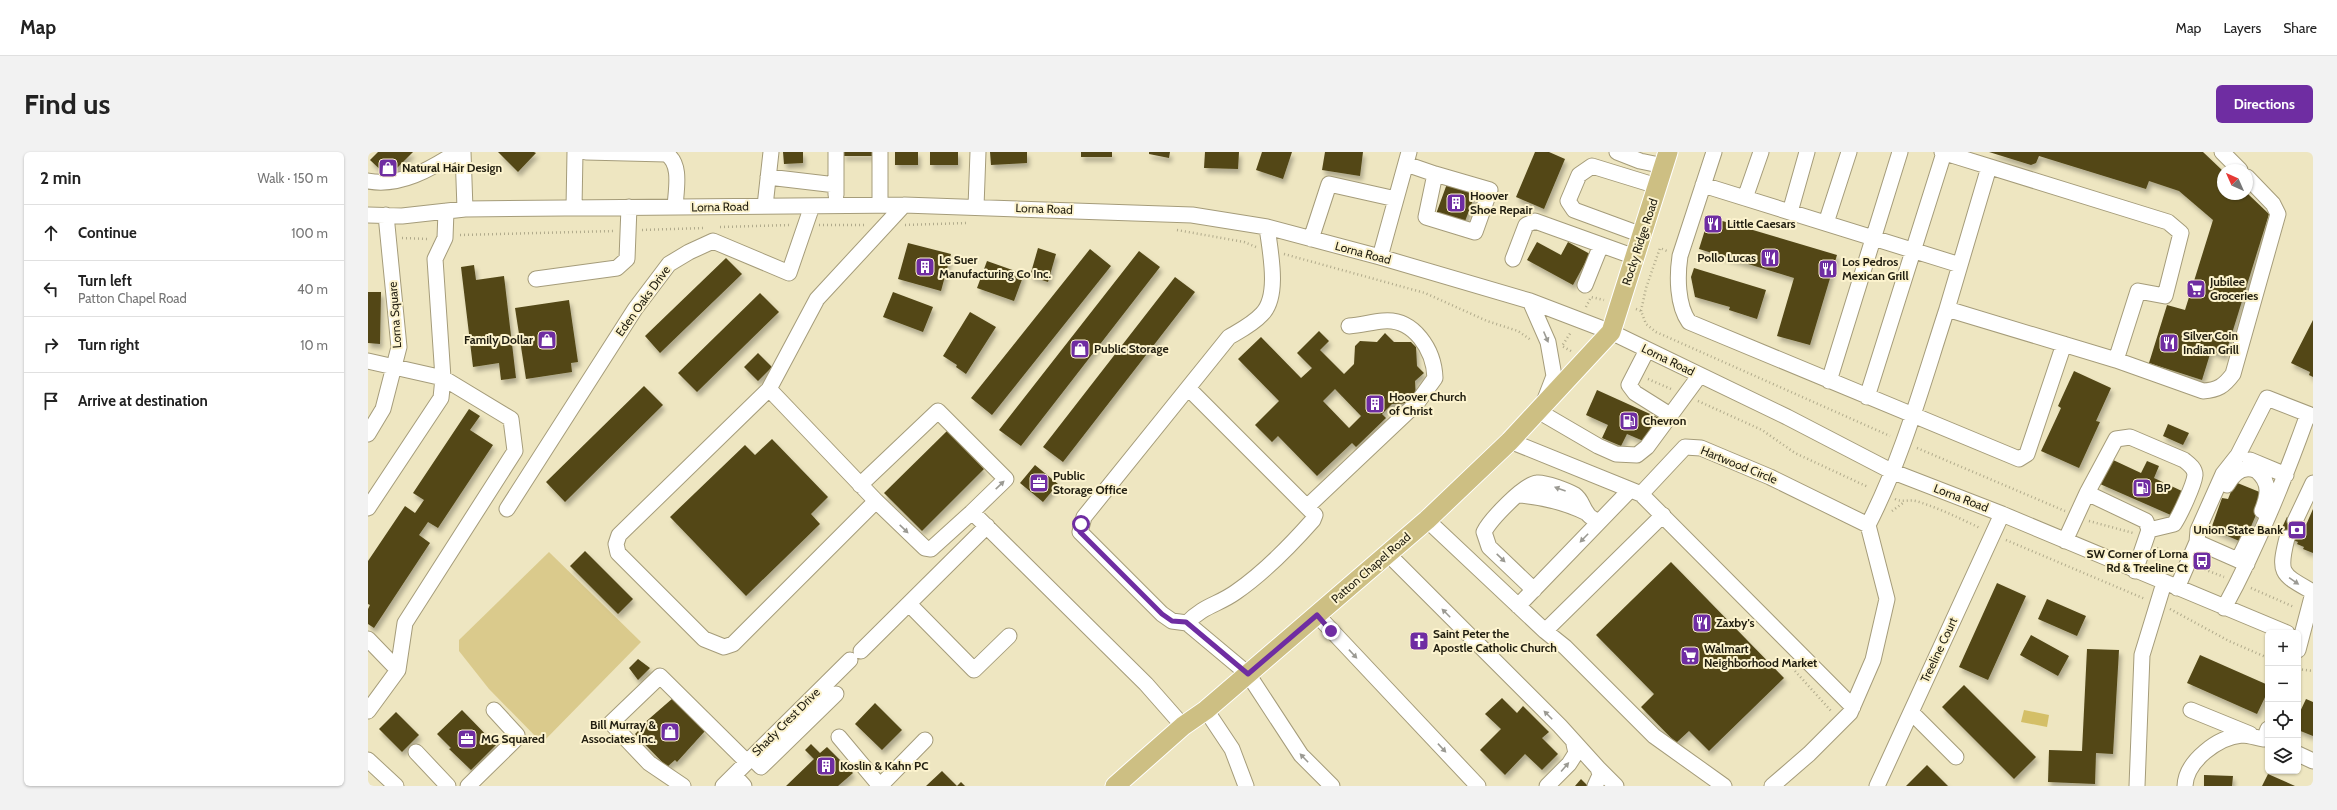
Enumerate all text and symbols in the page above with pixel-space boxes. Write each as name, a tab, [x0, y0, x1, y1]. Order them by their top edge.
text: Map	[20, 16, 56, 39]
text: Map	[2176, 19, 2201, 37]
text: Layers	[2223, 19, 2261, 37]
text: Share	[2283, 19, 2317, 37]
button: Directions	[2216, 85, 2313, 123]
text: Find us	[24, 87, 110, 121]
shop icon: Natural Hair Design	[377, 157, 399, 179]
place label: Natural Hair Design	[402, 160, 502, 175]
north arrow	[2217, 164, 2253, 200]
text: 2 min	[40, 168, 81, 188]
text: Walk · 150 m	[257, 170, 328, 186]
place label: Hoover Shoe Repair	[1470, 188, 1532, 217]
building icon: Hoover Shoe Repair	[1445, 192, 1467, 214]
street label: Rocky Ridge Road	[1618, 197, 1661, 287]
street label: Lorna Road	[691, 198, 749, 215]
street label: Lorna Road	[1015, 200, 1073, 217]
restaurant icon: Little Caesars	[1702, 213, 1724, 235]
place label: Little Caesars	[1727, 216, 1796, 231]
icon: ahead	[40, 222, 62, 244]
text: Continue	[78, 224, 137, 242]
text: 100 m	[291, 225, 328, 241]
street label: Lorna Road	[1333, 238, 1393, 267]
restaurant icon: Pollo Lucas	[1759, 247, 1781, 269]
place label: Pollo Lucas	[1697, 250, 1756, 265]
place label: Le Suer Manufacturing Co Inc.	[939, 252, 1052, 281]
place label: Los Pedros Mexican Grill	[1842, 254, 1909, 283]
building icon: Le Suer Manufacturing Co Inc.	[914, 256, 936, 278]
restaurant icon: Los Pedros Mexican Grill	[1817, 258, 1839, 280]
street label: Eden Oaks Drive	[612, 263, 673, 339]
text: Turn left	[78, 272, 132, 290]
place label: Jubilee Groceries	[2209, 274, 2258, 303]
icon: left	[40, 278, 62, 300]
supermarket icon: Jubilee Groceries	[2185, 278, 2207, 300]
text: 40 m	[297, 281, 328, 297]
street label: Lorna Square	[385, 281, 404, 349]
text: Patton Chapel Road	[78, 290, 187, 306]
place label: Silver Coin Indian Grill	[2183, 328, 2239, 357]
shop icon: Family Dollar	[536, 329, 558, 351]
one-way arrow	[1543, 331, 1549, 342]
place label: Family Dollar	[464, 332, 533, 347]
restaurant icon: Silver Coin Indian Grill	[2158, 332, 2180, 354]
icon: right	[40, 334, 62, 356]
text: Turn right	[78, 336, 139, 354]
text: 10 m	[300, 337, 328, 353]
shop icon: Public Storage	[1069, 338, 1091, 360]
street label: Lorna Road	[1639, 340, 1697, 379]
place label: Public Storage	[1094, 341, 1169, 356]
place label: Hoover Church of Christ	[1389, 389, 1466, 418]
icon: arrive	[40, 390, 62, 412]
text: Arrive at destination	[78, 392, 208, 410]
building icon: Hoover Church of Christ	[1364, 393, 1386, 415]
fuel station icon: Chevron	[1618, 410, 1640, 432]
place label: Chevron	[1643, 413, 1686, 428]
street label: Hartwood Circle	[1699, 442, 1780, 487]
place label: Public Storage Office	[1053, 468, 1127, 497]
office icon: Public Storage Office	[1028, 472, 1050, 494]
fuel station icon: BP	[2131, 477, 2153, 499]
one-way arrow	[995, 480, 1005, 490]
street label: Lorna Road	[1932, 480, 1991, 515]
place label: BP	[2156, 480, 2171, 495]
one-way arrow	[1554, 486, 1566, 492]
route start	[1072, 515, 1090, 533]
bank icon: Union State Bank	[2286, 519, 2308, 541]
place label: Union State Bank	[2193, 522, 2283, 537]
one-way arrow	[899, 524, 909, 533]
street label: Patton Chapel Road	[1328, 529, 1413, 606]
one-way arrow	[1579, 533, 1589, 543]
place label: SW Corner of Lorna Rd & Treeline Ct	[2086, 546, 2188, 575]
bus stop icon: SW Corner of Lorna Rd & Treeline Ct	[2191, 550, 2213, 572]
one-way arrow	[1496, 553, 1506, 563]
one-way arrow	[2289, 577, 2300, 585]
one-way arrow	[1441, 608, 1451, 618]
restaurant icon: Zaxby's	[1691, 612, 1713, 634]
place label: Zaxby's	[1716, 615, 1755, 630]
street label: Treeline Court	[1917, 615, 1960, 685]
route end	[1322, 622, 1340, 640]
place label: Saint Peter the Apostle Catholic Church	[1433, 626, 1557, 655]
church icon: Saint Peter the Apostle Catholic Church	[1408, 630, 1430, 652]
map controls	[2265, 630, 2301, 774]
button: +	[2265, 630, 2301, 666]
place label: Walmart Neighborhood Market	[1704, 641, 1817, 670]
supermarket icon: Walmart Neighborhood Market	[1679, 645, 1701, 667]
one-way arrow	[1348, 649, 1357, 659]
button: −	[2265, 666, 2301, 702]
street label: Shady Crest Drive	[748, 684, 823, 759]
button: locate	[2265, 702, 2301, 738]
one-way arrow	[1543, 710, 1553, 720]
place label: Bill Murray & Associates Inc.	[581, 717, 656, 746]
shop icon: Bill Murray & Associates Inc.	[659, 721, 681, 743]
office icon: MG Squared	[456, 728, 478, 750]
place label: MG Squared	[481, 731, 545, 746]
button: layers	[2265, 738, 2301, 774]
one-way arrow	[1437, 743, 1447, 753]
one-way arrow	[1299, 753, 1309, 763]
building icon: Koslin & Kahn PC	[815, 755, 837, 777]
place label: Koslin & Kahn PC	[840, 758, 928, 773]
one-way arrow	[1561, 762, 1570, 773]

